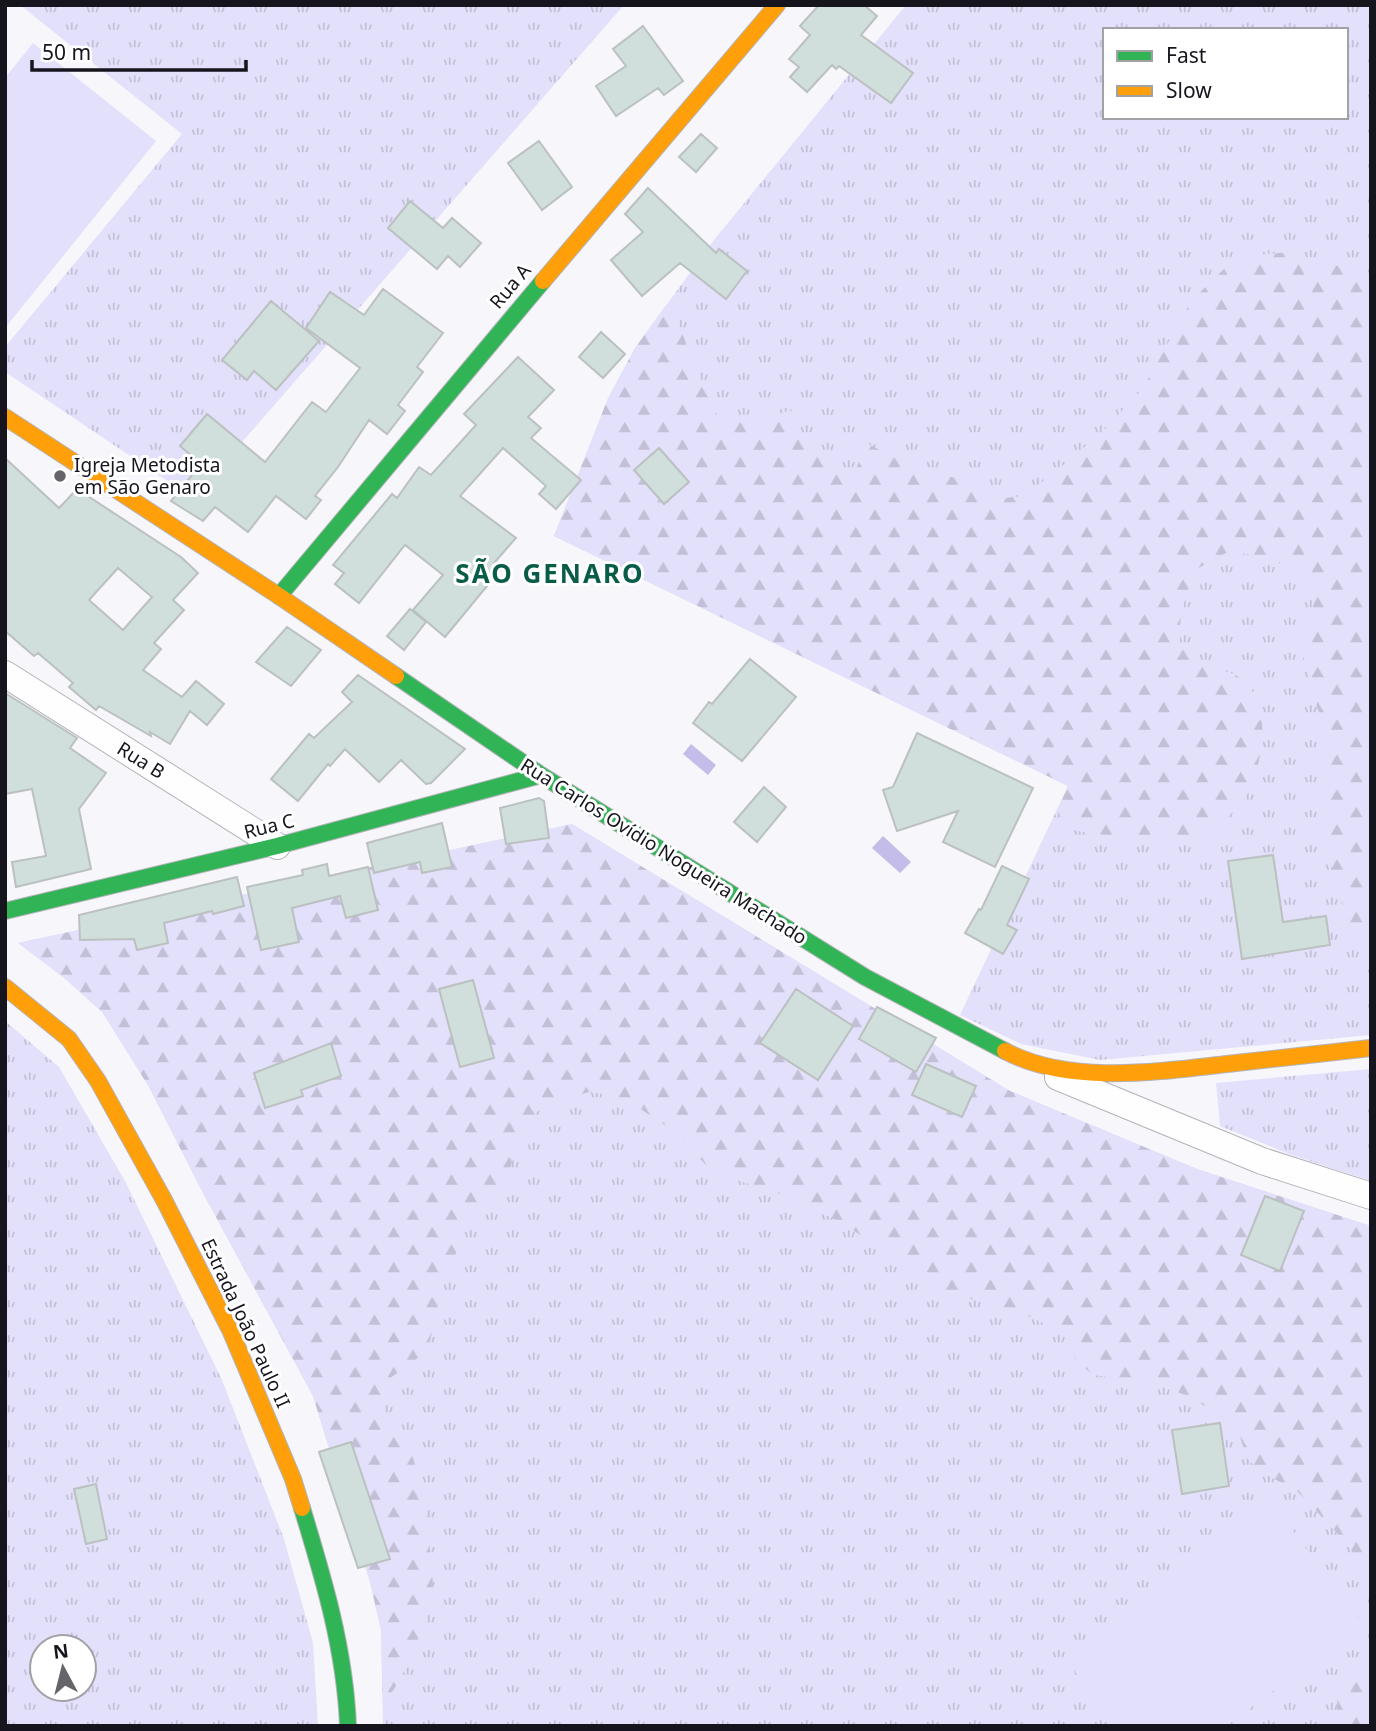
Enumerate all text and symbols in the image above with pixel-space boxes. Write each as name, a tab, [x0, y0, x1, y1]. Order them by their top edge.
scale bar	[32, 28, 245, 72]
legend	[1103, 28, 1348, 119]
text: 50 m	[42, 38, 91, 66]
text: Fast	[1166, 41, 1207, 69]
text: Slow	[1166, 76, 1212, 104]
street label: Rua A	[484, 257, 537, 314]
place label: Igreja Metodista em São Genaro	[74, 452, 220, 500]
marker: Igreja Metodista em São Genaro	[52, 468, 68, 484]
district label: SÃO GENARO	[455, 555, 645, 591]
street label: Rua B	[112, 735, 170, 785]
street label: Rua Carlos Ovídio Nogueira Machado	[516, 752, 812, 950]
street label: Rua C	[241, 807, 297, 845]
street label: Estrada João Paulo II	[195, 1234, 297, 1412]
north arrow	[28, 1633, 98, 1703]
text: N	[52, 1637, 70, 1665]

